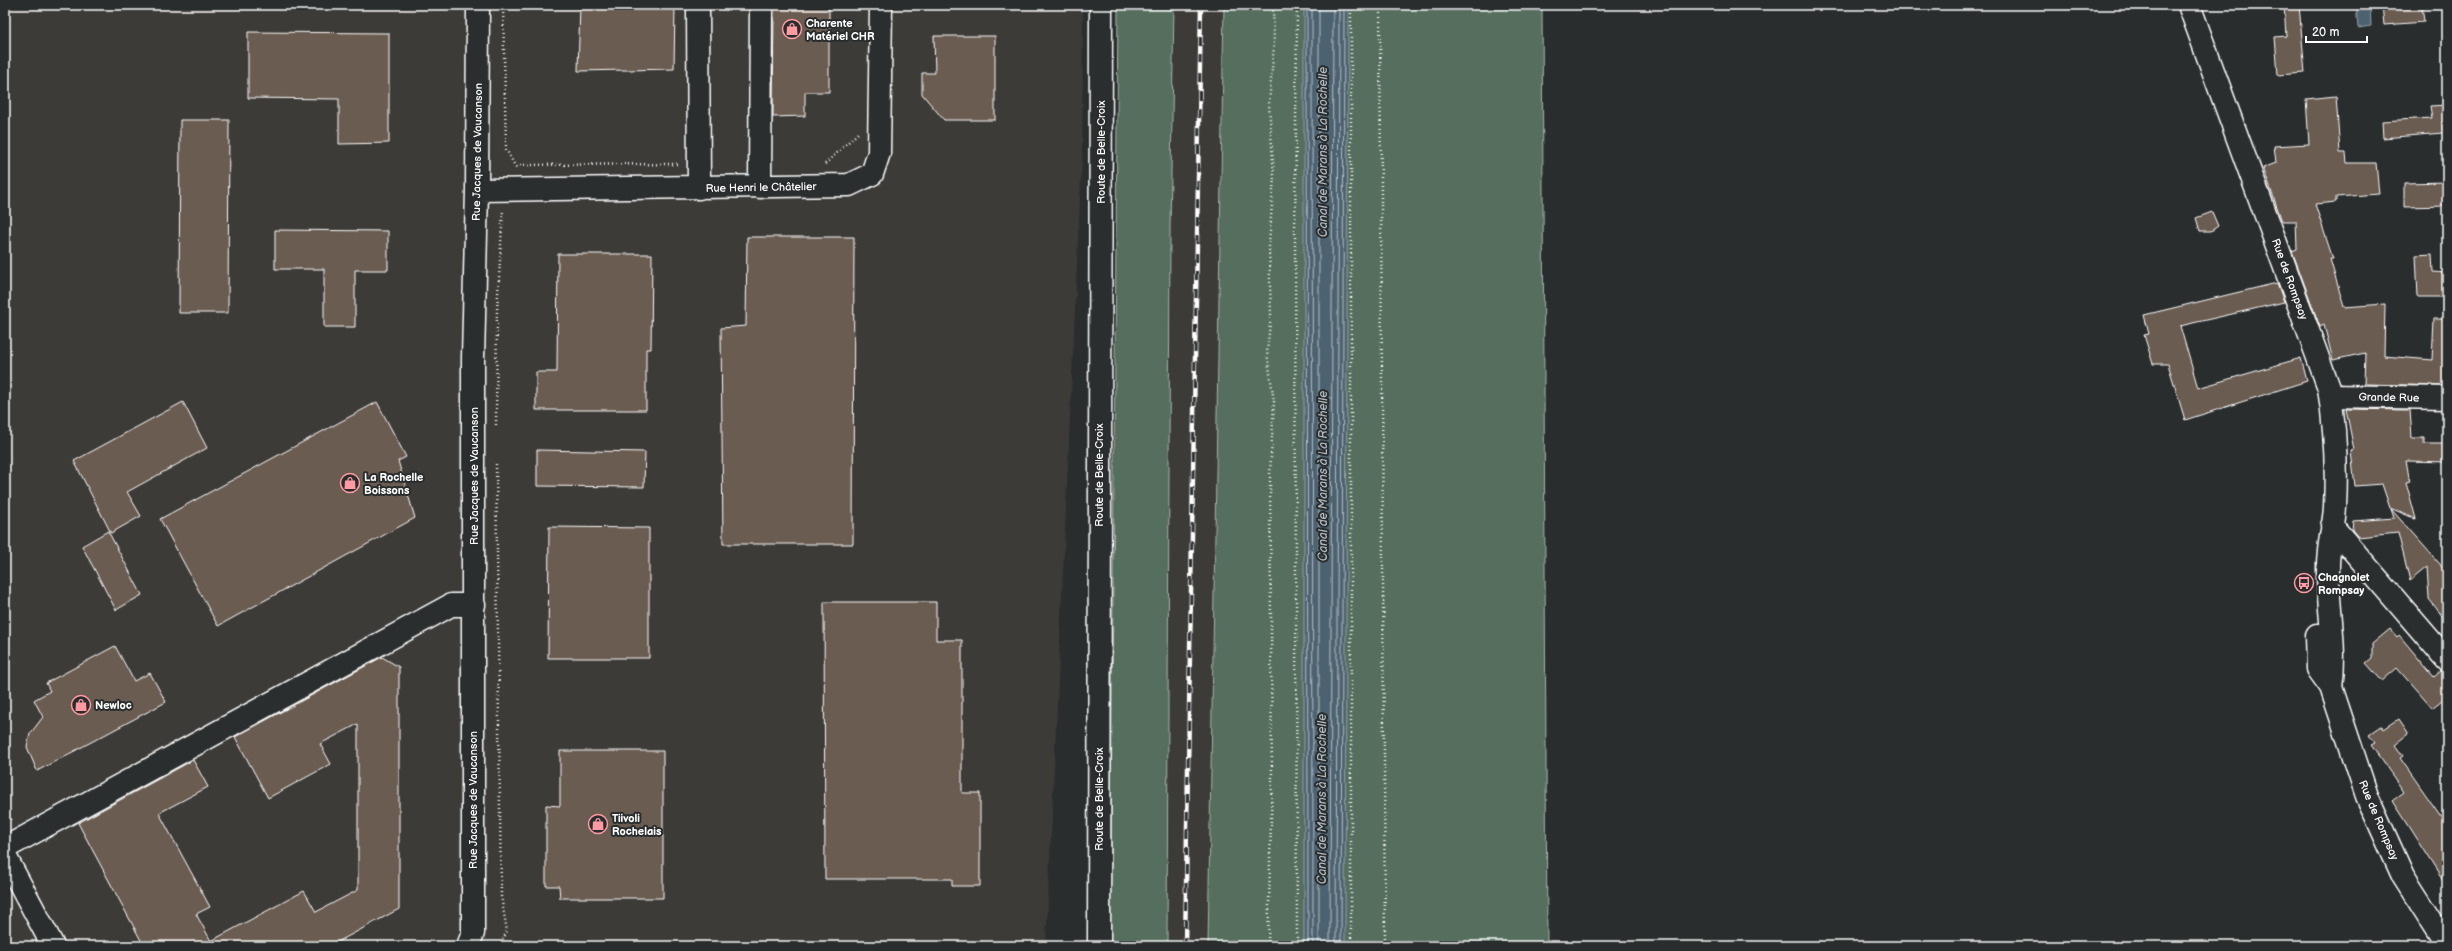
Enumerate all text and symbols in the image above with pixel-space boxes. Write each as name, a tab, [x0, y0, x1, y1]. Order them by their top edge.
place label: Charente Matériel CHR	[806, 17, 875, 43]
shop icon: Charente Matériel CHR	[781, 18, 803, 40]
scale bar	[2306, 18, 2367, 44]
text: 20 m	[2312, 25, 2339, 40]
water label: Canal de Marans à La Rochelle	[1316, 67, 1331, 237]
street label: Rue Jacques de Vaucanson	[470, 83, 485, 221]
street label: Route de Belle-Croix	[1095, 100, 1108, 204]
street label: Rue Henri le Châtelier	[705, 180, 818, 195]
street label: Rue de Rompsay	[2269, 237, 2310, 322]
street label: Grande Rue	[2359, 390, 2420, 405]
water label: Canal de Marans à La Rochelle	[1316, 391, 1331, 561]
street label: Rue Jacques de Vaucanson	[468, 407, 481, 545]
street label: Route de Belle-Croix	[1093, 423, 1106, 527]
place label: La Rochelle Boissons	[364, 471, 423, 497]
shop icon: La Rochelle Boissons	[339, 472, 361, 494]
place label: Chagnolet Rompsay	[2318, 571, 2370, 597]
bus stop icon: Chagnolet Rompsay	[2293, 572, 2315, 594]
shop icon: Newloc	[70, 694, 92, 716]
place label: Newloc	[95, 699, 132, 712]
water label: Canal de Marans à La Rochelle	[1315, 714, 1330, 884]
street label: Rue Jacques de Vaucanson	[467, 731, 480, 869]
street label: Route de Belle-Croix	[1093, 747, 1106, 851]
street label: Rue de Rompsay	[2356, 778, 2401, 862]
place label: Tiivoli Rochelais	[612, 812, 662, 838]
shop icon: Tiivoli Rochelais	[587, 813, 609, 835]

